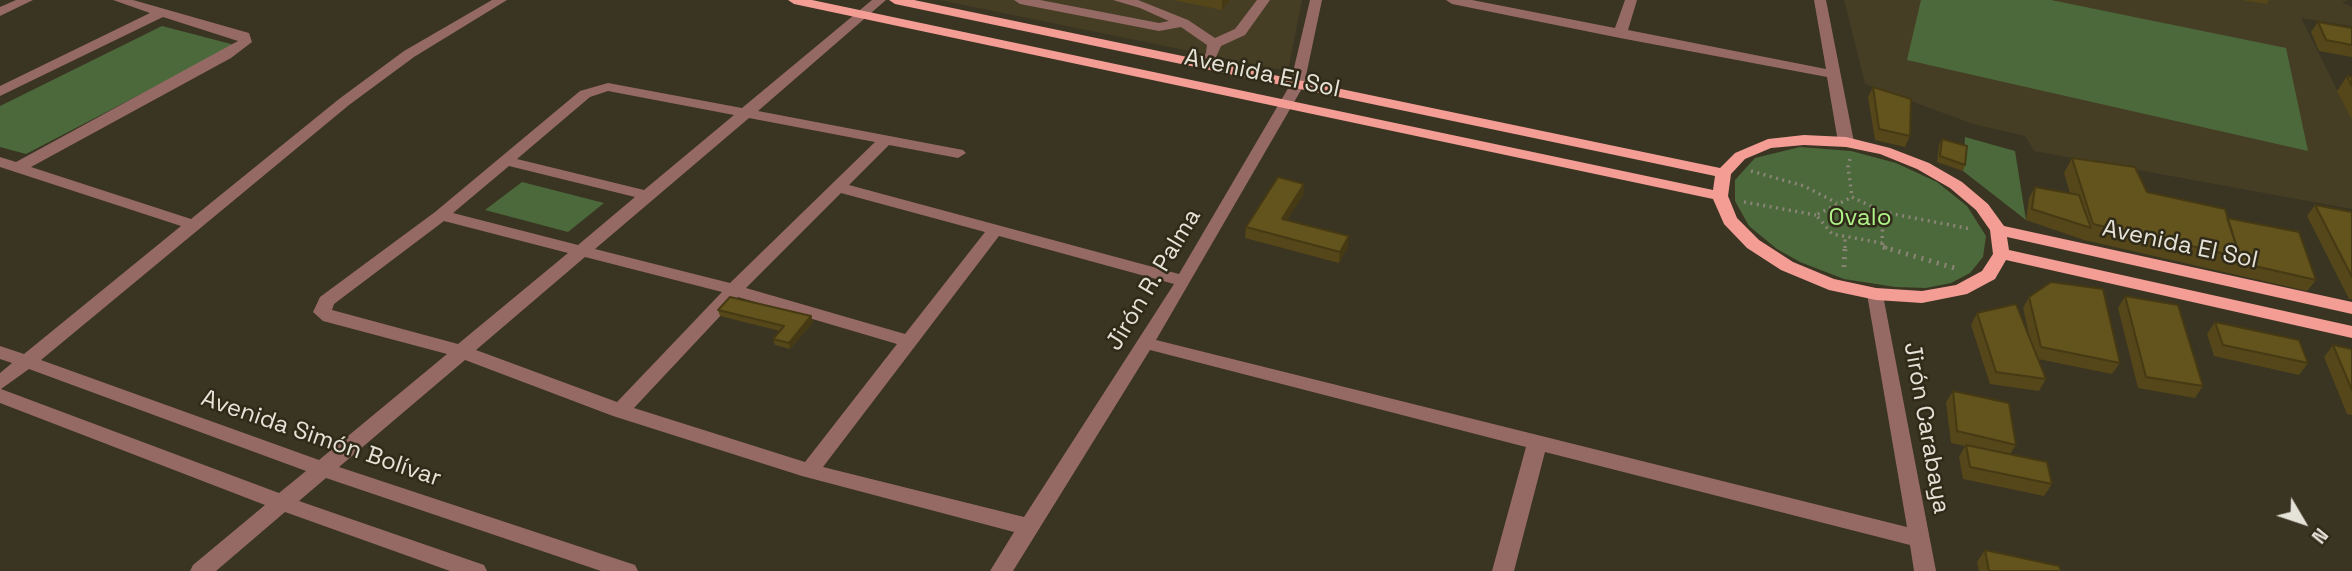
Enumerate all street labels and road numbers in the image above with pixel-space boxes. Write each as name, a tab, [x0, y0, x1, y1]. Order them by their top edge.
street label: Avenida El Sol	[1182, 43, 1342, 105]
street label: Jirón R. Palma	[1100, 204, 1208, 356]
street label: Avenida El Sol	[2100, 214, 2260, 276]
street label: Jirón Carabaya	[1897, 340, 1955, 516]
street label: Avenida Simón Bolívar	[197, 384, 445, 494]

